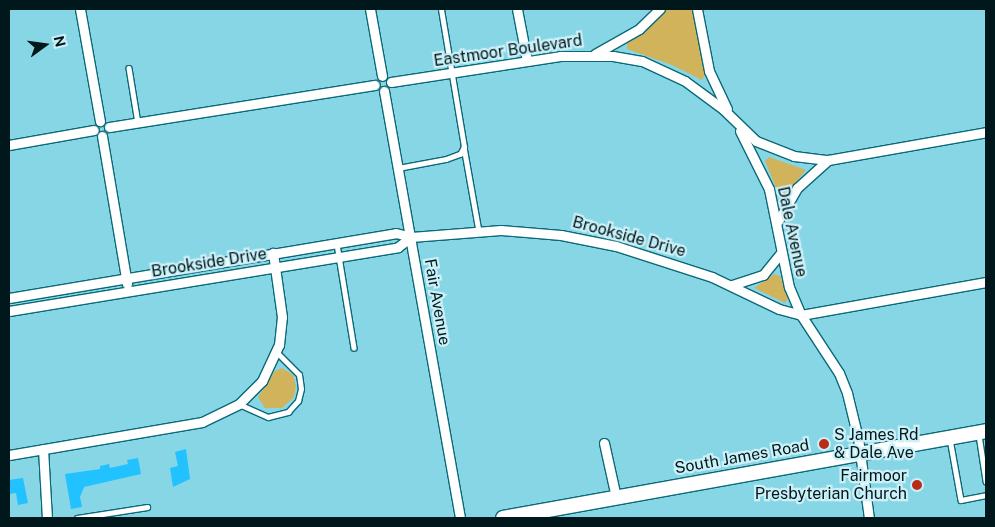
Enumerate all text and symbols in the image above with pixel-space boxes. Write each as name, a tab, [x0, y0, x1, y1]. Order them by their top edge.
north arrow	[20, 20, 70, 70]
street label: Eastmoor Boulevard	[433, 31, 583, 71]
text: N	[50, 34, 69, 49]
street label: Dale Avenue	[773, 185, 811, 279]
street label: Brookside Drive	[570, 213, 688, 261]
street label: Brookside Drive	[150, 244, 268, 282]
street label: Fair Avenue	[420, 257, 454, 347]
place label: S James Rd & Dale Ave	[834, 425, 919, 463]
street label: South James Road	[673, 436, 811, 478]
marker: S James Rd & Dale Ave	[818, 438, 830, 450]
place label: Fairmoor Presbyterian Church	[755, 466, 907, 504]
marker: Fairmoor Presbyterian Church	[911, 479, 923, 491]

